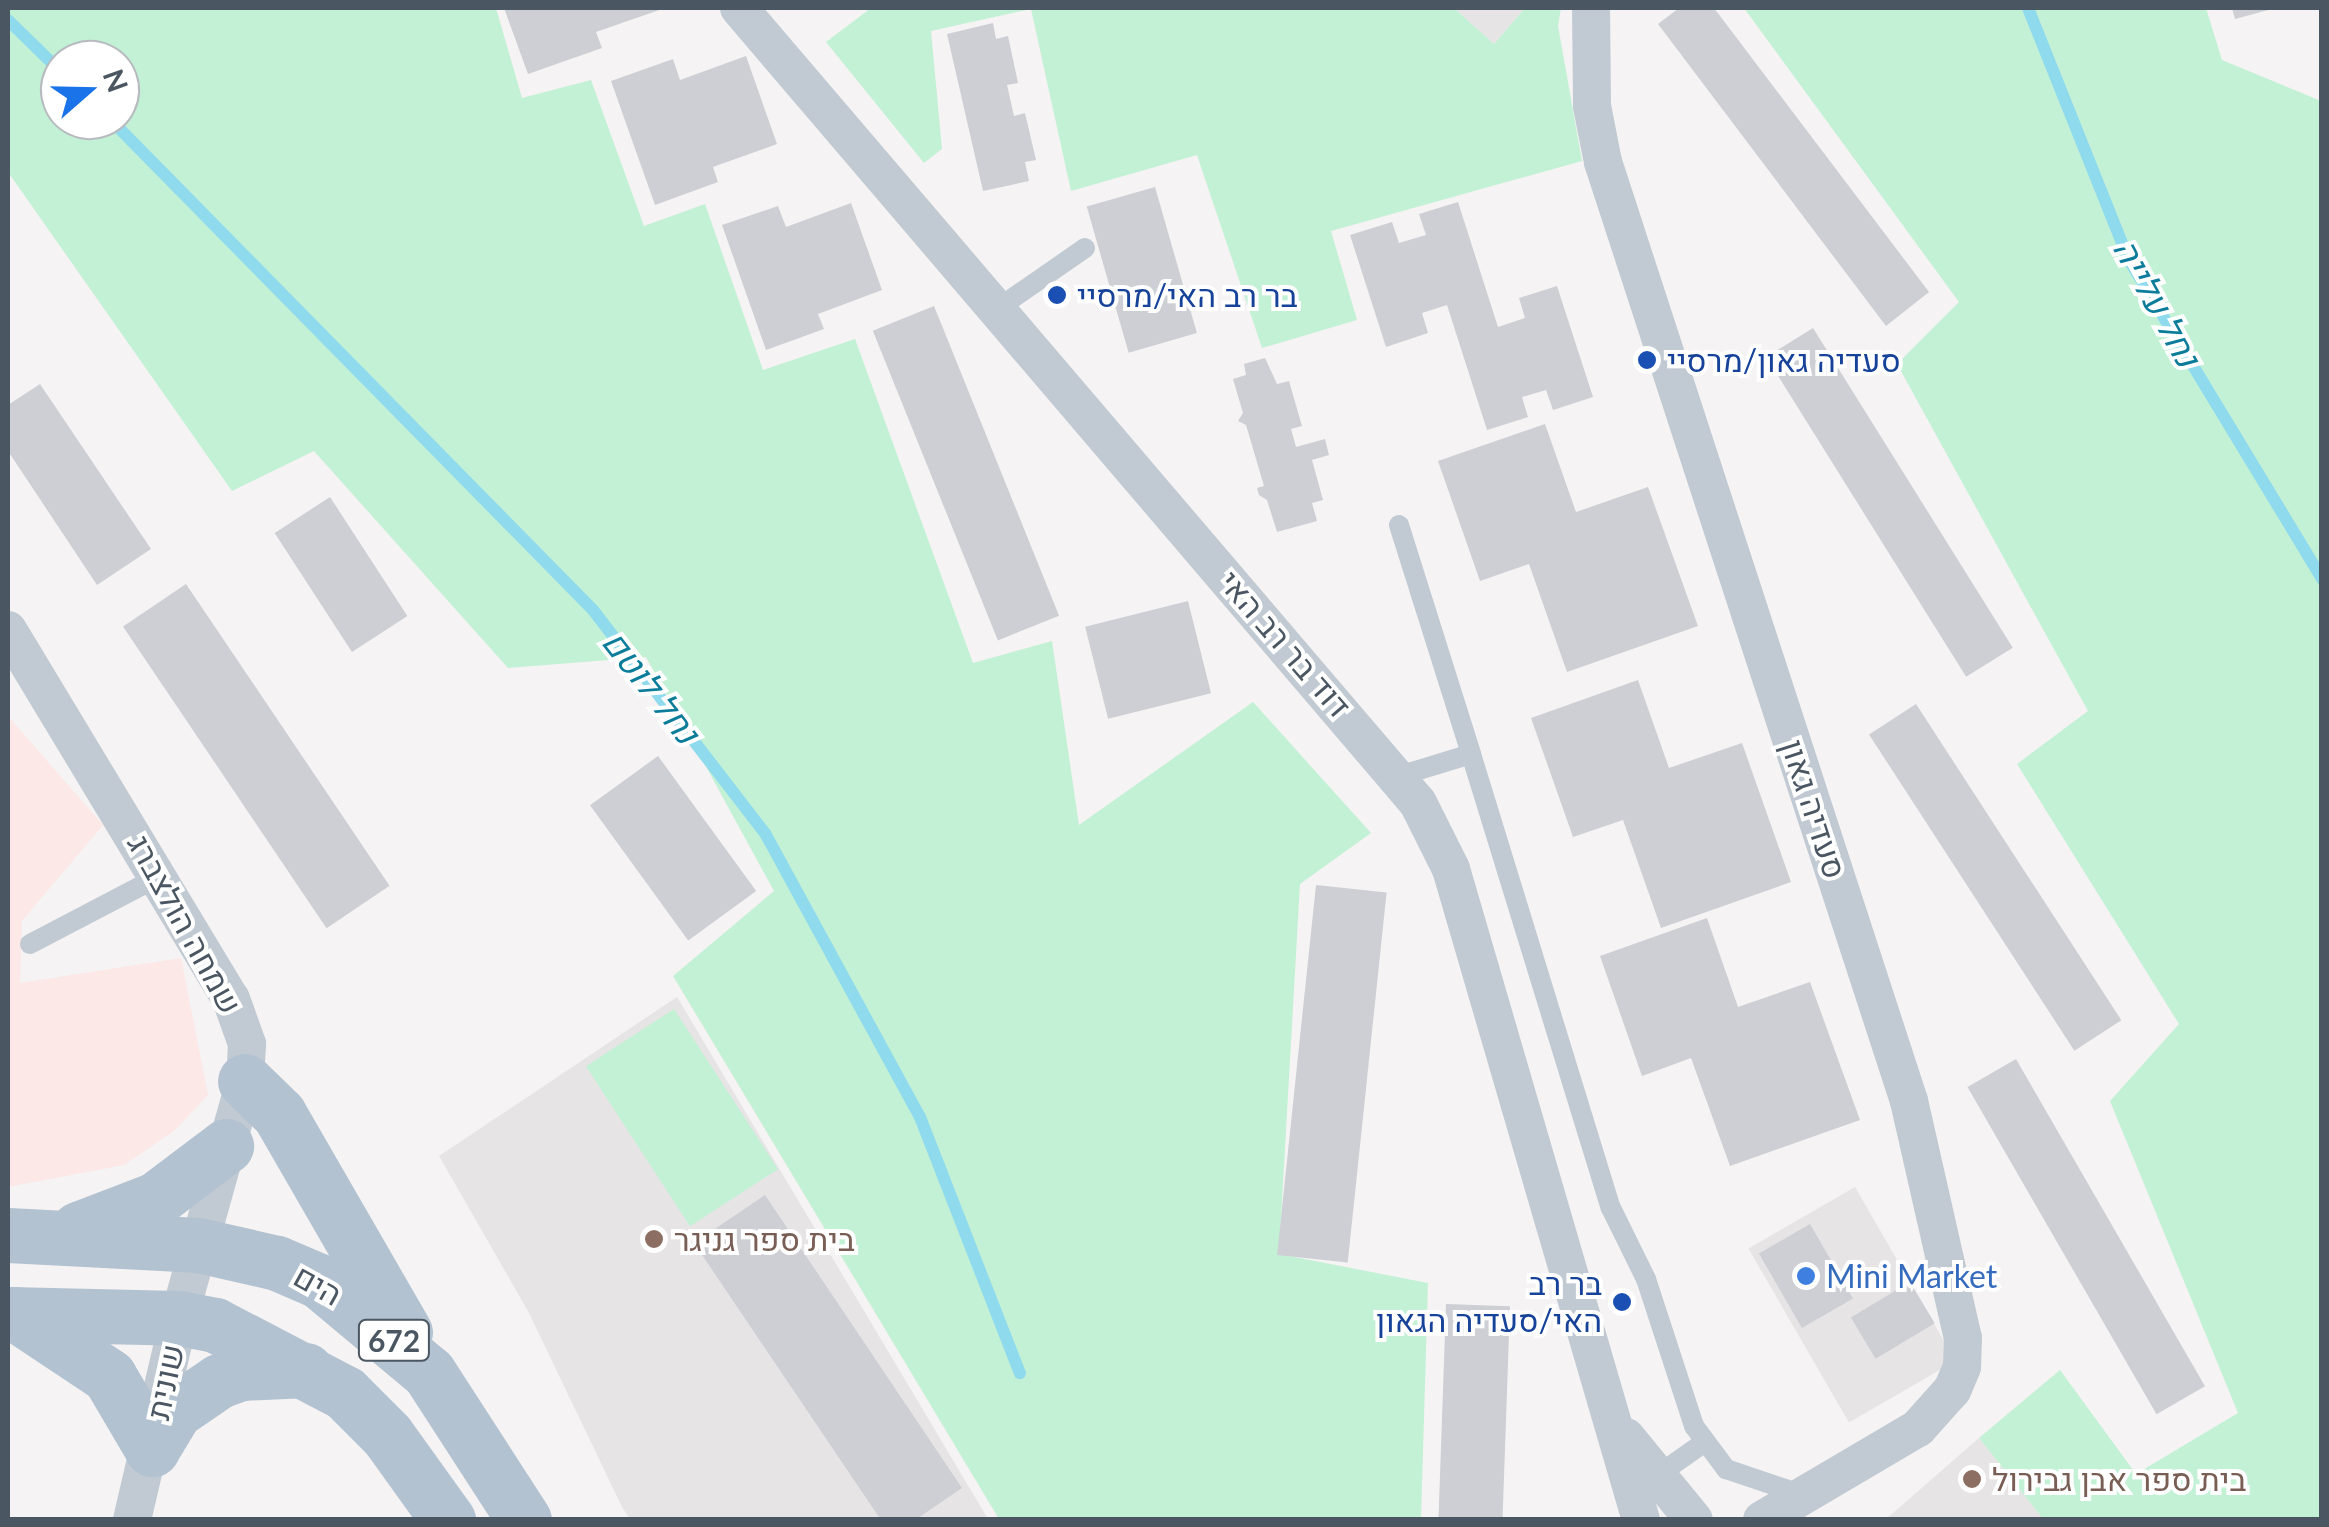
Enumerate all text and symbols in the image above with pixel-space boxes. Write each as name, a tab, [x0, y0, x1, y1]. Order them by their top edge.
north arrow	[40, 40, 140, 140]
text: N	[97, 64, 136, 96]
water label: נחל עלייה	[2106, 231, 2210, 373]
place label: בר רב האי/מרסיי	[1077, 276, 1298, 314]
marker: בר רב האי/מרסיי	[1046, 284, 1068, 306]
place label: סעדיה גאון/מרסיי	[1667, 341, 1901, 379]
marker: סעדיה גאון/מרסיי	[1636, 349, 1658, 371]
street label: דוד בר רב האי	[1211, 563, 1359, 725]
water label: נחל לוטם	[595, 621, 709, 751]
street label: סעדיה גאון	[1774, 735, 1854, 883]
street label: שמחה הולצברג	[120, 828, 250, 1020]
place label: בית ספר גניגר	[674, 1220, 855, 1258]
marker: בית ספר גניגר	[643, 1228, 665, 1250]
street label: הים	[287, 1256, 349, 1314]
place label: Mini Market	[1826, 1257, 1997, 1295]
place label: בר רב האי/סעדיה הגאון	[1376, 1265, 1602, 1340]
marker: Mini Market	[1795, 1265, 1817, 1287]
marker: בר רב האי/סעדיה הגאון	[1611, 1291, 1633, 1313]
road number: 672	[356, 1315, 432, 1365]
street label: שונית	[138, 1341, 192, 1423]
place label: בית ספר אבן גבירול	[1992, 1460, 2246, 1498]
marker: בית ספר אבן גבירול	[1961, 1468, 1983, 1490]

